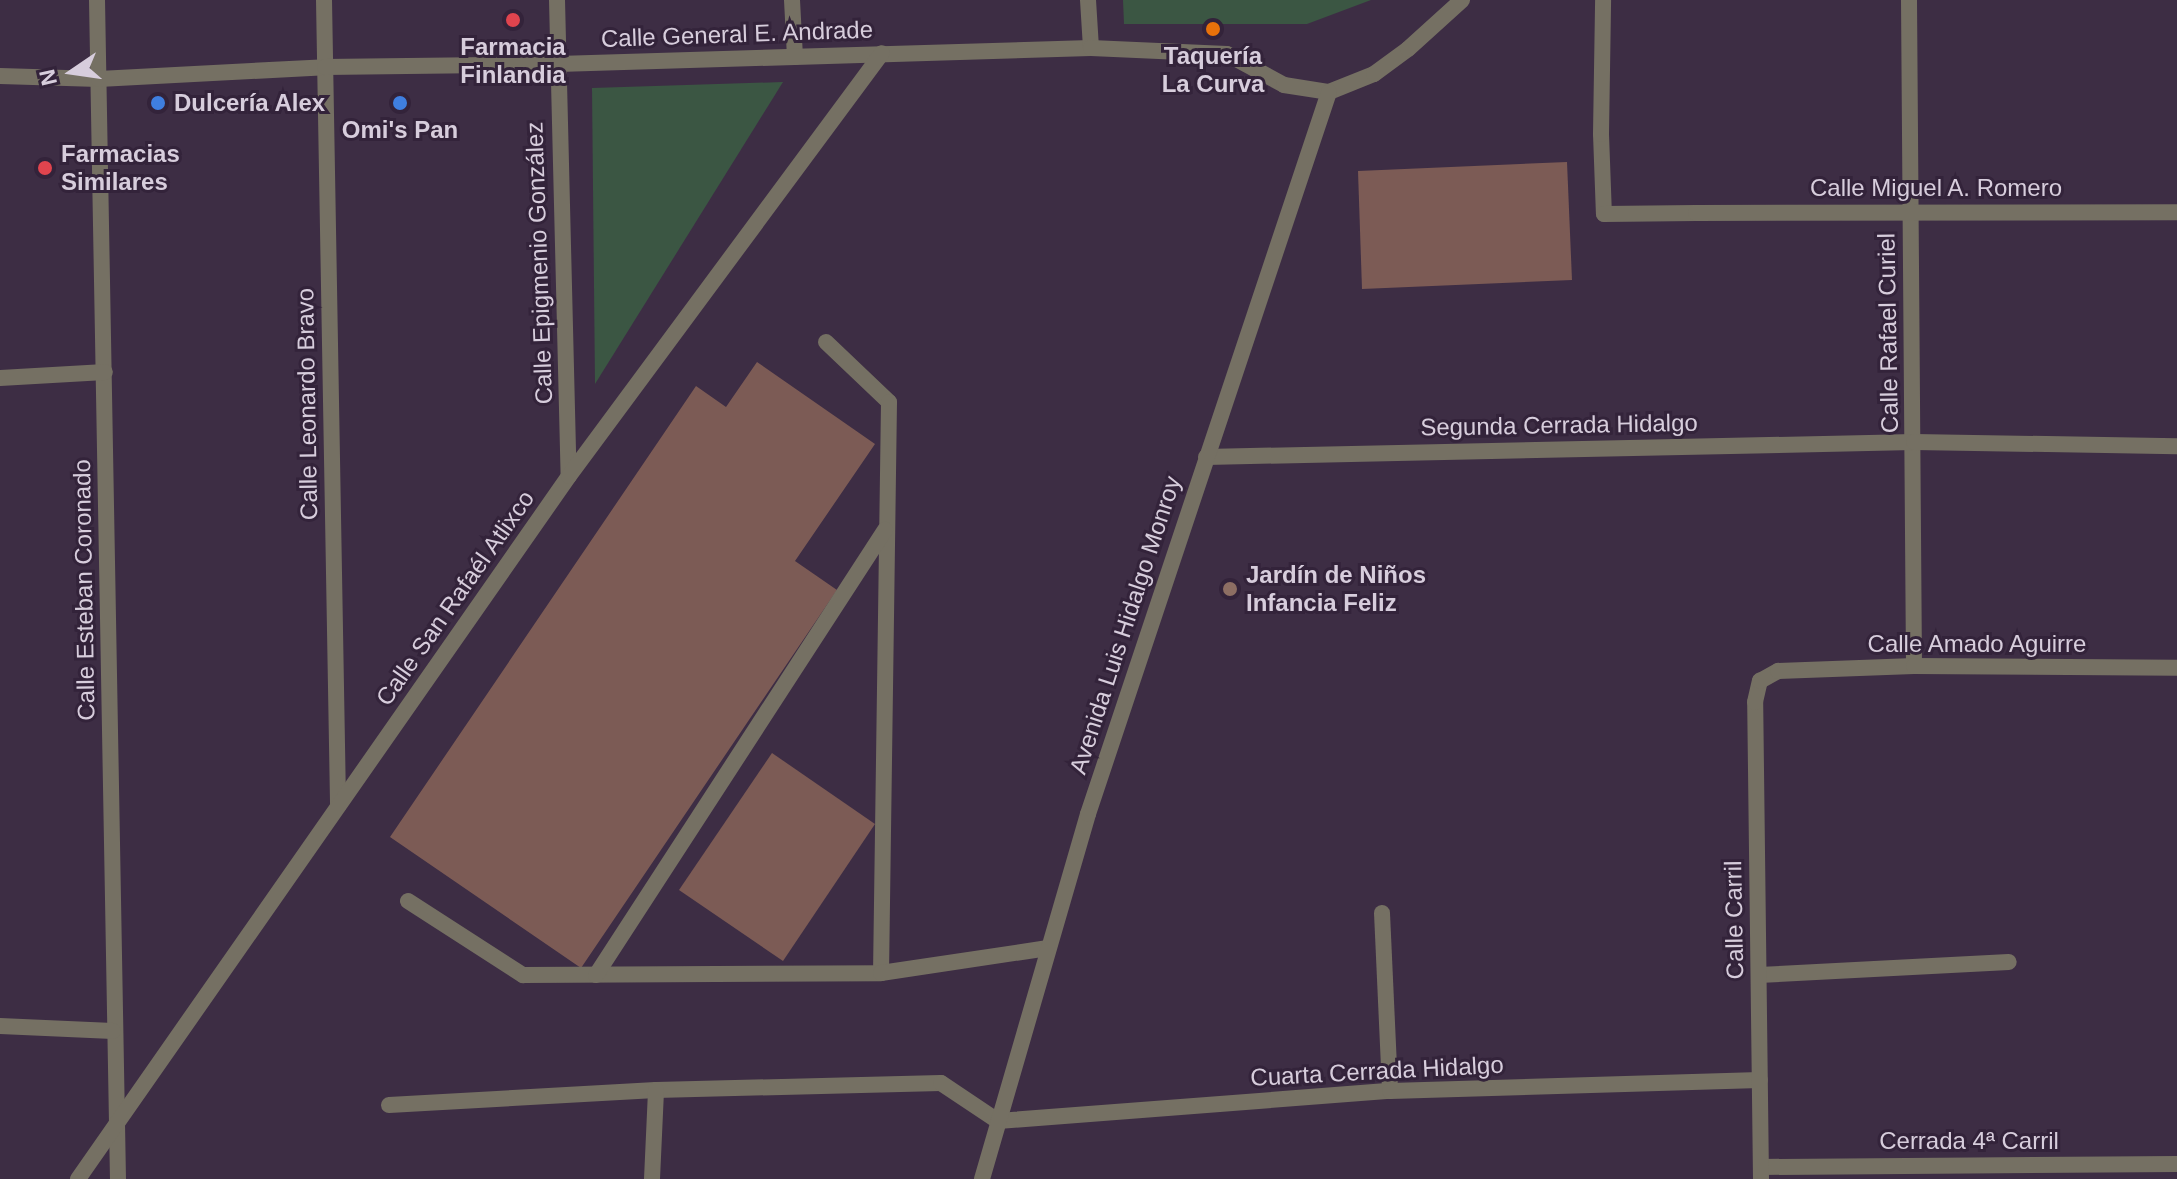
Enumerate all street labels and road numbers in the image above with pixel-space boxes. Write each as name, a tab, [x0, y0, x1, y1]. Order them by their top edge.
street label: Calle General E. Andrade	[600, 15, 874, 53]
street label: Calle Epigmenio González	[520, 121, 558, 405]
street label: Calle Miguel A. Romero	[1809, 174, 2063, 202]
street label: Calle Rafael Curiel	[1872, 233, 1904, 433]
street label: Calle Leonardo Bravo	[291, 288, 323, 520]
street label: Segunda Cerrada Hidalgo	[1420, 408, 1698, 442]
street label: Calle Esteban Coronado	[67, 459, 101, 721]
street label: Avenida Luis Hidalgo Monroy	[1063, 472, 1187, 778]
street label: Calle San Rafaél Atlixco	[369, 484, 541, 712]
street label: Calle Amado Aguirre	[1866, 630, 2088, 658]
street label: Calle Carril	[1719, 860, 1749, 980]
street label: Cuarta Cerrada Hidalgo	[1250, 1050, 1504, 1092]
street label: Cerrada 4ª Carril	[1879, 1127, 2059, 1155]

